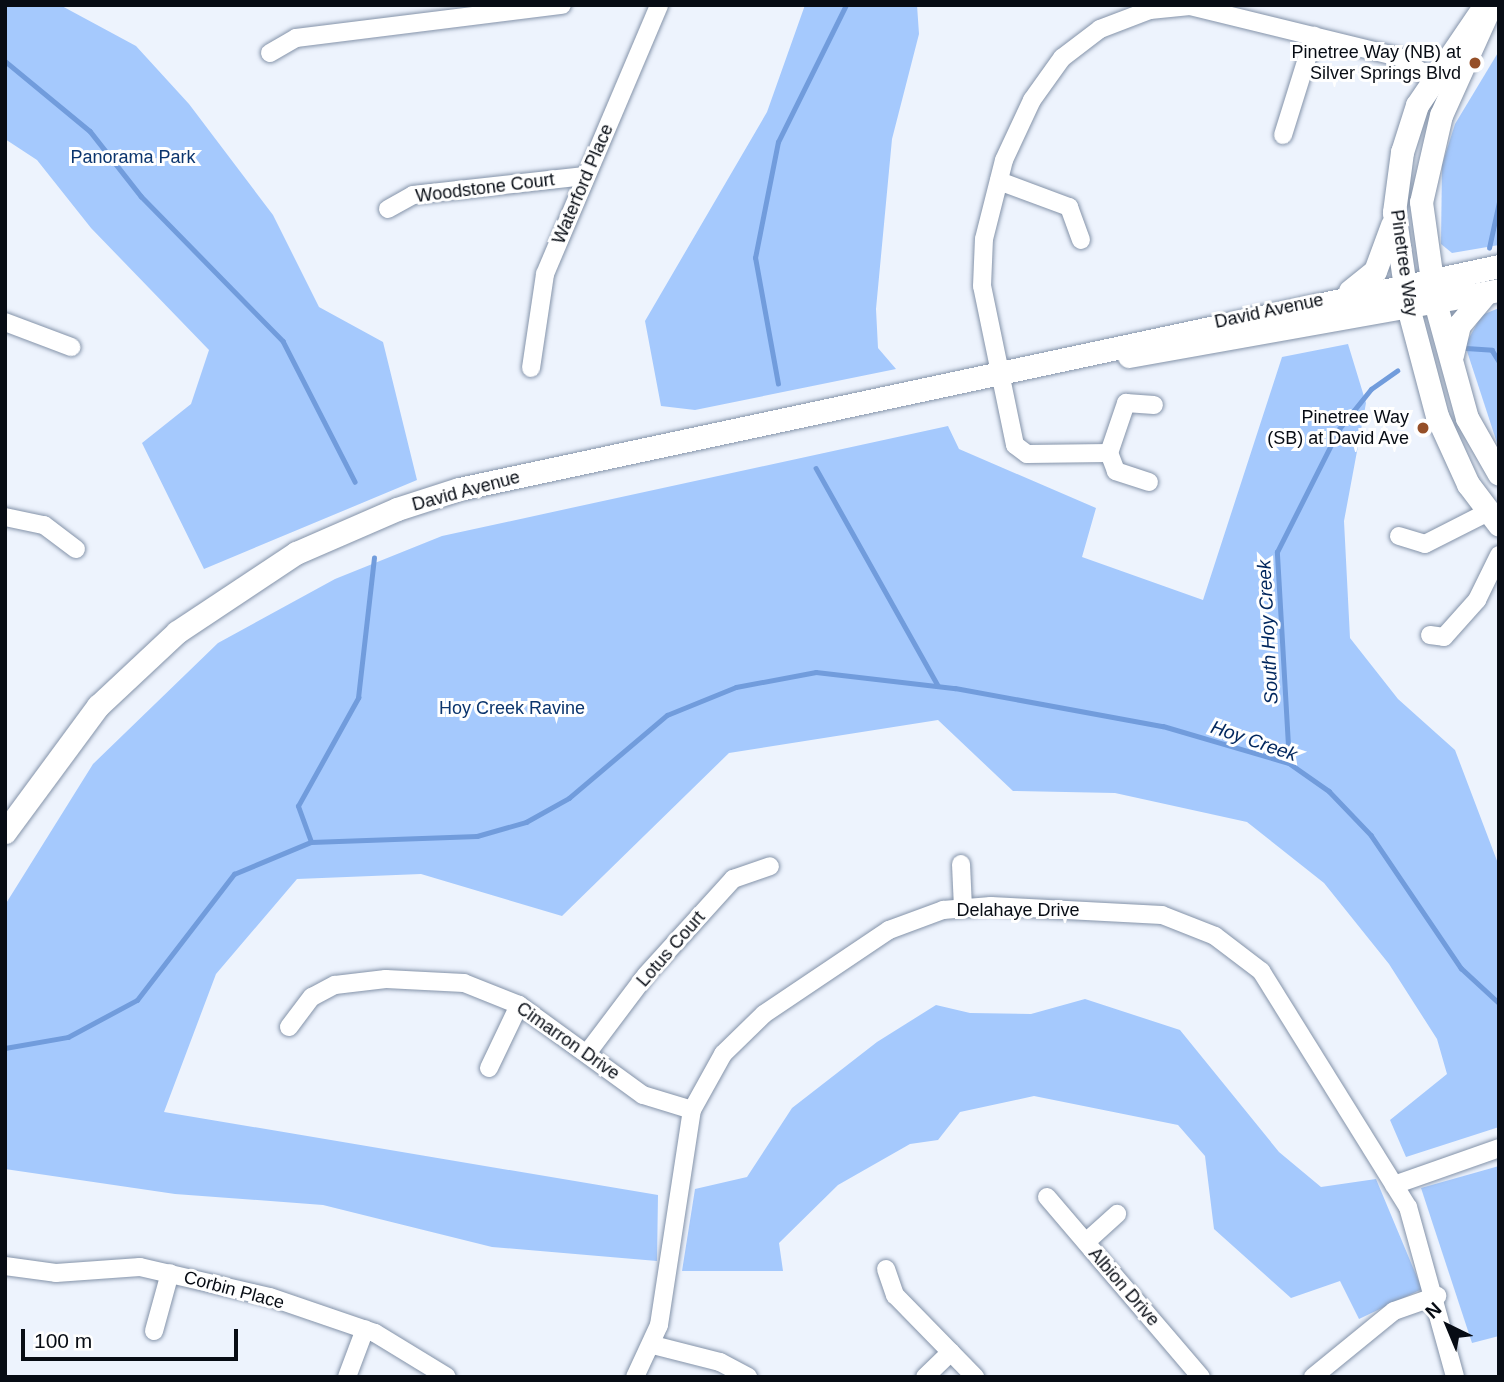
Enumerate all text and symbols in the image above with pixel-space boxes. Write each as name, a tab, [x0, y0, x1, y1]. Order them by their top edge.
place label: Pinetree Way (NB) at Silver Springs Blvd	[1292, 42, 1461, 84]
marker: Pinetree Way (NB) at Silver Springs Blvd	[1467, 55, 1483, 71]
street label: Waterford Place	[548, 121, 618, 247]
park label: Panorama Park	[70, 146, 196, 168]
street label: Woodstone Court	[414, 169, 556, 207]
street label: Pinetree Way	[1386, 208, 1422, 318]
street label: David Avenue	[1212, 289, 1326, 333]
place label: Pinetree Way (SB) at David Ave	[1266, 407, 1409, 450]
marker: Pinetree Way (SB) at David Ave	[1415, 420, 1431, 436]
street label: David Avenue	[409, 466, 523, 516]
water label: South Hoy Creek	[1253, 559, 1283, 705]
park label: Hoy Creek Ravine	[439, 697, 585, 719]
water label: Hoy Creek	[1208, 716, 1300, 766]
street label: Delahaye Drive	[956, 899, 1080, 921]
street label: Lotus Court	[632, 907, 710, 991]
street label: Cimarron Drive	[512, 997, 624, 1085]
street label: Albion Drive	[1084, 1243, 1164, 1331]
street label: Corbin Place	[181, 1266, 287, 1314]
north arrow	[1413, 1291, 1483, 1361]
text: N	[1421, 1298, 1446, 1323]
scale bar	[24, 1316, 242, 1360]
text: 100 m	[34, 1329, 92, 1352]

